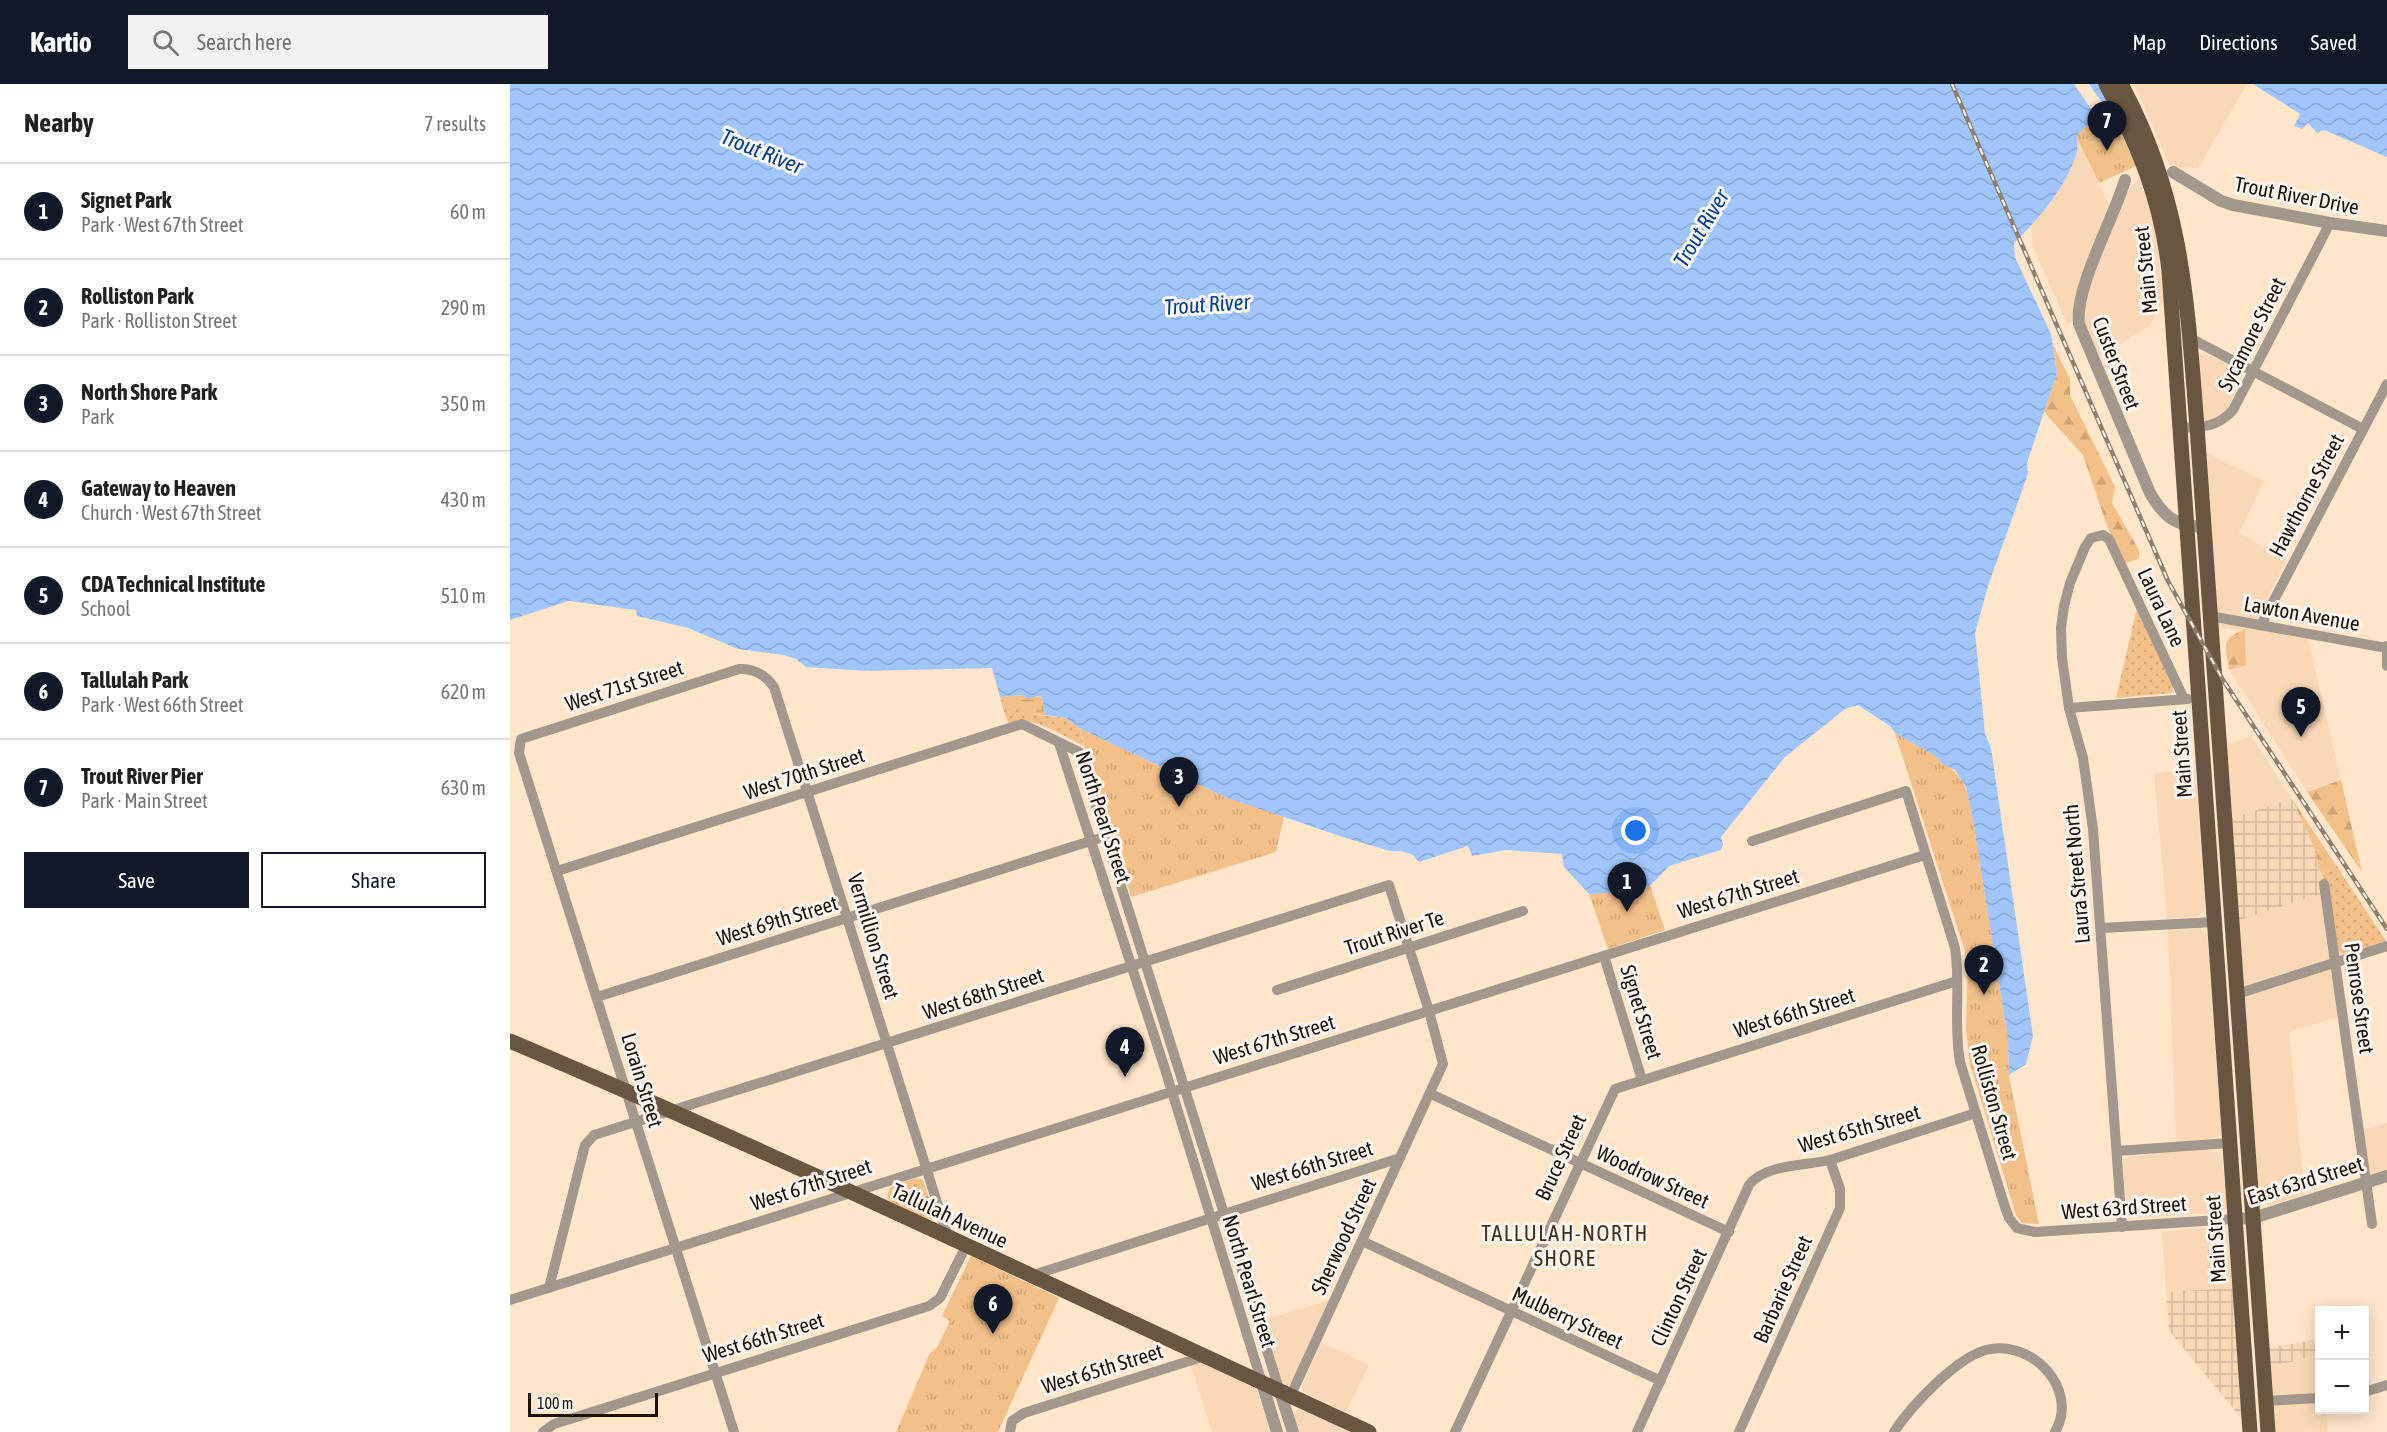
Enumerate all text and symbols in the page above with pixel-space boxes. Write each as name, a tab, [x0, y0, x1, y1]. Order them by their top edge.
search box	[128, 15, 548, 69]
text: Kartio	[30, 26, 92, 58]
icon: search	[149, 26, 182, 59]
text: Search here	[197, 29, 292, 55]
text: Map	[2132, 30, 2166, 54]
text: Directions	[2199, 30, 2278, 54]
text: Saved	[2311, 30, 2357, 54]
pin: 7	[2088, 101, 2126, 151]
text: Nearby	[24, 108, 94, 138]
text: 7 results	[424, 112, 486, 135]
water label: Trout River	[717, 123, 808, 180]
street label: Trout River Drive	[2233, 171, 2361, 219]
water label: Trout River	[1668, 183, 1735, 272]
text: Signet Park	[81, 187, 172, 213]
text: 1	[39, 200, 48, 223]
text: 60 m	[450, 200, 486, 223]
text: Park · West 67th Street	[81, 213, 244, 236]
street label: Main Street	[2128, 225, 2162, 315]
street label: Sycamore Street	[2212, 273, 2290, 395]
text: Rolliston Park	[81, 283, 194, 309]
water label: Trout River	[1163, 288, 1252, 320]
text: 2	[39, 296, 48, 319]
text: 290 m	[441, 296, 486, 319]
text: Park · Rolliston Street	[81, 309, 237, 332]
street label: Custer Street	[2088, 313, 2146, 413]
text: North Shore Park	[81, 379, 217, 405]
text: 3	[39, 392, 48, 415]
text: 350 m	[441, 392, 486, 415]
text: Park	[81, 405, 114, 428]
street label: Hawthorne Street	[2264, 430, 2348, 560]
text: Gateway to Heaven	[81, 475, 236, 501]
text: 4	[39, 488, 48, 511]
text: 430 m	[441, 488, 486, 511]
text: Church · West 67th Street	[81, 501, 262, 524]
street label: Laura Lane	[2133, 564, 2191, 650]
text: CDA Technical Institute	[81, 571, 266, 597]
text: 5	[39, 584, 48, 607]
text: 510 m	[441, 584, 486, 607]
street label: Lawton Avenue	[2242, 591, 2362, 635]
text: School	[81, 597, 131, 620]
street label: West 71st Street	[562, 655, 686, 715]
text: Tallulah Park	[81, 667, 188, 693]
text: 6	[39, 680, 48, 703]
text: 620 m	[441, 680, 486, 703]
pin: 5	[2282, 688, 2320, 737]
text: Park · West 66th Street	[81, 693, 244, 716]
street label: Main Street	[2166, 709, 2196, 799]
street label: West 70th Street	[741, 742, 867, 804]
street label: North Pearl Street	[1071, 748, 1137, 886]
pin: 3	[1160, 758, 1198, 807]
text: Trout River Pier	[81, 763, 203, 789]
text: 7	[39, 776, 48, 799]
text: 630 m	[441, 776, 486, 799]
text: Park · Main Street	[81, 789, 208, 812]
street label: Laura Street North	[2058, 803, 2094, 945]
your location	[1621, 816, 1650, 845]
button: Save	[24, 852, 249, 908]
button: Share	[261, 852, 486, 908]
pin: 1	[1608, 862, 1646, 912]
street label: West 67th Street	[1675, 863, 1801, 923]
street label: Vermillion Street	[843, 870, 905, 1002]
street label: West 69th Street	[714, 890, 840, 950]
street label: Trout River Te	[1341, 905, 1447, 959]
street label: Penrose Street	[2340, 941, 2380, 1055]
pin: 2	[1964, 946, 2004, 995]
street label: West 68th Street	[920, 962, 1046, 1024]
street label: Signet Street	[1616, 962, 1668, 1062]
street label: West 66th Street	[1731, 982, 1857, 1042]
street label: West 67th Street	[1211, 1009, 1337, 1069]
pin: 4	[1106, 1028, 1144, 1077]
street label: Lorain Street	[617, 1030, 669, 1130]
street label: Rolliston Street	[1967, 1042, 2023, 1162]
street label: West 65th Street	[1795, 1099, 1923, 1157]
street label: Bruce Street	[1530, 1110, 1590, 1204]
street label: West 66th Street	[1249, 1135, 1375, 1195]
street label: Woodrow Street	[1593, 1139, 1713, 1213]
street label: East 63rd Street	[2244, 1151, 2366, 1209]
street label: West 67th Street	[748, 1153, 874, 1215]
street label: Sherwood Street	[1306, 1174, 1380, 1298]
street label: Tallulah Avenue	[888, 1178, 1012, 1252]
street label: West 63rd Street	[2061, 1191, 2187, 1223]
street label: Main Street	[2200, 1194, 2230, 1284]
street label: North Pearl Street	[1218, 1212, 1282, 1350]
district label: TALLULAH-NORTH SHORE	[1481, 1220, 1649, 1271]
street label: Barbarie Street	[1748, 1232, 1816, 1346]
street label: Clinton Street	[1645, 1244, 1711, 1350]
street label: Mulberry Street	[1509, 1281, 1627, 1353]
pin: 6	[974, 1284, 1012, 1334]
map controls	[2315, 1306, 2369, 1414]
button: +	[2315, 1306, 2369, 1360]
street label: West 66th Street	[700, 1307, 826, 1367]
street label: West 65th Street	[1039, 1338, 1165, 1398]
button: −	[2315, 1360, 2369, 1414]
scale bar	[528, 1390, 658, 1418]
text: 100 m	[537, 1394, 573, 1412]

